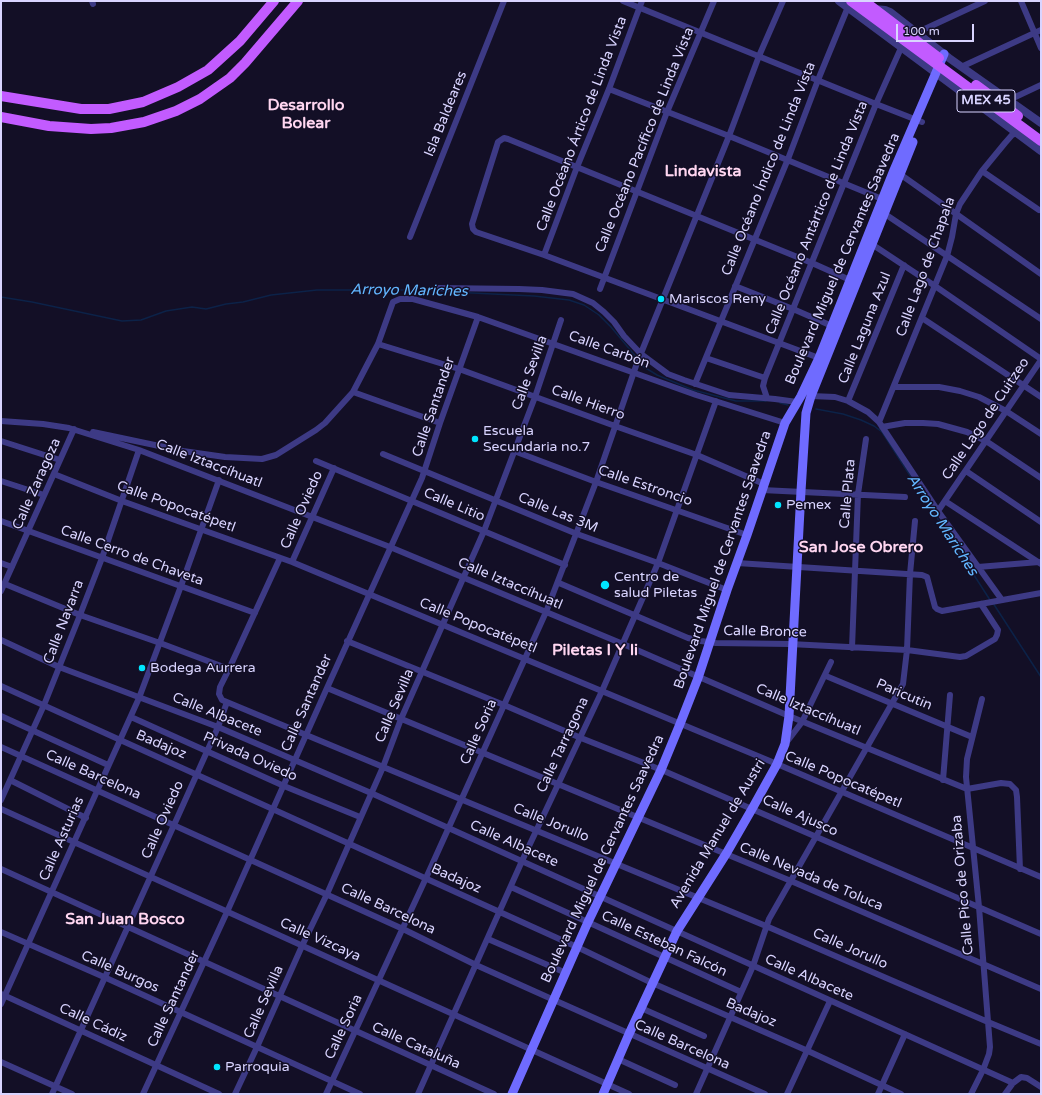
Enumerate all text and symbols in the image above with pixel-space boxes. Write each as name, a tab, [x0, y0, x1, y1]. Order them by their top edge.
street label: Calle Océano Ártico de Linda Vista	[533, 14, 631, 234]
scale bar	[898, 16, 976, 42]
text: 100 m	[903, 24, 940, 38]
street label: Calle Océano Pacífico de Linda Vista	[592, 25, 698, 255]
street label: Calle Océano Índico de Linda Vista	[718, 60, 820, 278]
street label: Isla Baldeares	[421, 69, 471, 159]
road number: MEX 45	[957, 90, 1015, 112]
district label: Desarrollo Bolear	[268, 96, 344, 134]
street label: Calle Océano Antártico de Linda Vista	[762, 99, 872, 337]
street label: Boulevard Miguel de Cervantes Saavedra	[782, 131, 904, 387]
district label: Lindavista	[664, 162, 742, 182]
street label: Calle Lago de Chapala	[893, 195, 959, 339]
street label: Calle Laguna Azul	[835, 270, 895, 386]
water label: Arroyo Mariches	[350, 281, 468, 301]
place label: Mariscos Reny	[669, 291, 766, 307]
marker: Mariscos Reny	[656, 294, 666, 304]
street label: Calle Carbón	[566, 328, 652, 372]
street label: Calle Sevilla	[509, 333, 551, 413]
street label: Calle Santander	[409, 355, 459, 459]
street label: Calle Lago de Cuitzeo	[939, 355, 1033, 483]
street label: Calle Hierro	[549, 382, 627, 424]
place label: Escuela Secundaria no.7	[483, 423, 590, 456]
street label: Boulevard Miguel de Cervantes Saavedra	[671, 429, 775, 691]
marker: Escuela Secundaria no.7	[470, 434, 480, 444]
street label: Calle Zaragoza	[9, 436, 65, 532]
street label: Calle Iztaccíhuatl	[154, 436, 264, 492]
street label: Calle Plata	[837, 458, 859, 530]
street label: Calle Estroncio	[596, 462, 694, 510]
street label: Calle Oviedo	[277, 468, 327, 552]
water label: Arroyo Mariches	[902, 471, 982, 579]
street label: Calle Popocatépetl	[114, 478, 238, 536]
street label: Calle Litio	[421, 485, 487, 525]
street label: Calle Las 3M	[516, 489, 600, 537]
place label: Pemex	[786, 497, 831, 513]
marker: Pemex	[773, 500, 783, 510]
street label: Calle Cerro de Chaveta	[58, 522, 206, 590]
district label: San Jose Obrero	[799, 538, 923, 558]
street label: Calle Iztaccíhuatl	[455, 554, 565, 614]
place label: Centro de salud Piletas	[614, 569, 697, 602]
street label: Calle Navarra	[40, 577, 88, 667]
marker: Centro de salud Piletas	[599, 579, 611, 591]
street label: Calle Popocatépetl	[417, 595, 539, 657]
street label: Calle Bronce	[723, 623, 807, 641]
district label: Piletas I Y Ii	[552, 641, 638, 661]
street label: Calle Santander	[278, 652, 336, 754]
place label: Bodega Aurrera	[150, 660, 256, 676]
marker: Bodega Aurrera	[137, 663, 147, 673]
street label: Calle Sevilla	[372, 667, 418, 745]
street label: Paricutin	[874, 676, 934, 714]
street label: Calle Iztaccíhuatl	[753, 680, 863, 740]
street label: Calle Albacete	[170, 689, 264, 741]
street label: Calle Tarragona	[533, 694, 593, 796]
street label: Calle Soria	[457, 697, 501, 767]
street label: Badajoz	[133, 727, 189, 763]
street label: Privada Oviedo	[200, 729, 300, 785]
street label: Boulevard Miguel de Cervantes Saavedra	[538, 732, 668, 986]
street label: Calle Barcelona	[43, 746, 143, 804]
street label: Calle Popocatépetl	[782, 748, 904, 812]
street label: Avenida Manuel de Austri	[667, 756, 769, 912]
street label: Calle Oviedo	[138, 778, 188, 862]
street label: Calle Ajusco	[759, 792, 841, 840]
street label: Calle Asturias	[36, 794, 88, 884]
street label: Calle Jorullo	[511, 800, 591, 846]
street label: Calle Pico de Orizaba	[949, 814, 977, 956]
street label: Calle Albacete	[467, 817, 561, 871]
street label: Calle Nevada de Toluca	[737, 839, 885, 915]
street label: Badajoz	[428, 860, 484, 898]
street label: Calle Barcelona	[338, 880, 438, 938]
street label: Calle Esteban Falcón	[598, 907, 730, 981]
district label: San Juan Bosco	[65, 910, 185, 930]
street label: Calle Vizcaya	[277, 915, 363, 965]
street label: Calle Jorullo	[810, 925, 890, 973]
street label: Calle Burgos	[78, 947, 162, 997]
street label: Calle Santander	[144, 948, 204, 1050]
street label: Calle Albacete	[762, 951, 856, 1005]
street label: Calle Sevilla	[240, 963, 288, 1041]
street label: Calle Soria	[322, 992, 366, 1062]
street label: Badajoz	[723, 995, 779, 1031]
street label: Calle Cádiz	[56, 1000, 130, 1046]
street label: Calle Barcelona	[632, 1016, 732, 1074]
street label: Calle Cataluña	[369, 1019, 463, 1073]
place label: Parroquia	[225, 1059, 290, 1075]
marker: Parroquia	[212, 1062, 222, 1072]

